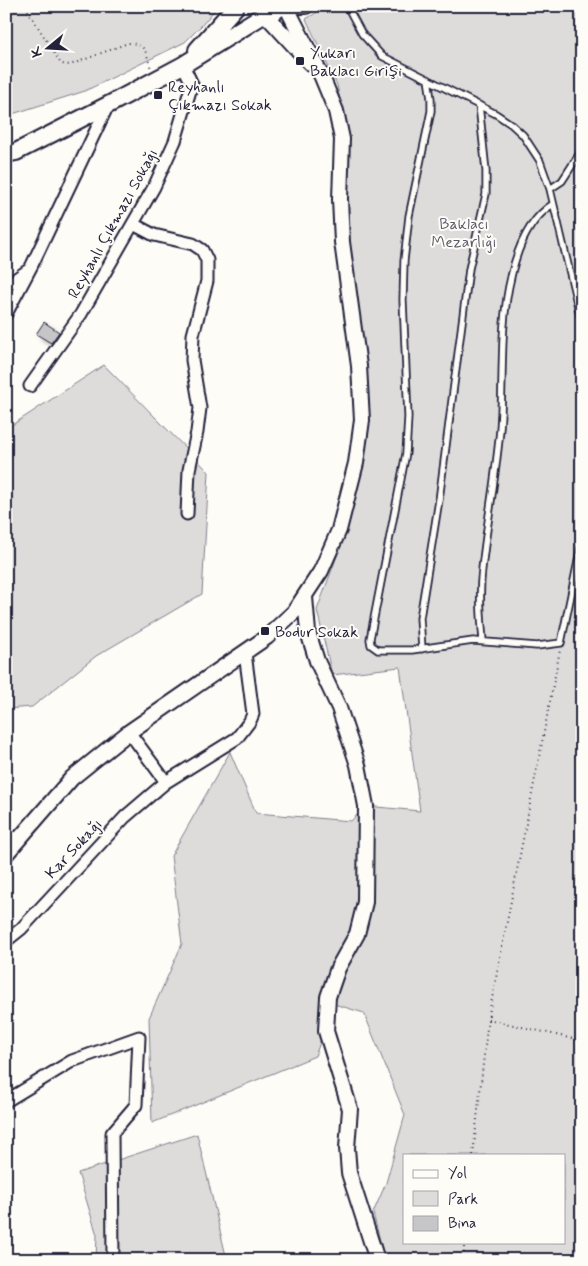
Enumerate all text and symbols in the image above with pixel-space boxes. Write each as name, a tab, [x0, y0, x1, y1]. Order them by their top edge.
north arrow	[22, 22, 72, 72]
text: K	[26, 43, 47, 59]
place label: Yukarı Baklacı Girişi	[310, 43, 402, 82]
marker: Yukarı Baklacı Girişi	[294, 55, 306, 67]
place label: Reyhanlı Çıkmazı Sokak	[168, 77, 272, 116]
marker: Reyhanlı Çıkmazı Sokak	[152, 89, 164, 101]
street label: Reyhanlı Çıkmazı Sokağı	[63, 145, 163, 302]
park label: Baklacı Mezarlığı	[431, 214, 497, 253]
place label: Bodur Sokak	[275, 622, 358, 643]
marker: Bodur Sokak	[259, 625, 271, 637]
street label: Kar Sokağı	[41, 814, 107, 884]
legend	[403, 1154, 566, 1244]
text: Yol	[448, 1164, 467, 1184]
text: Park	[448, 1190, 478, 1210]
text: Bina	[448, 1214, 476, 1234]

